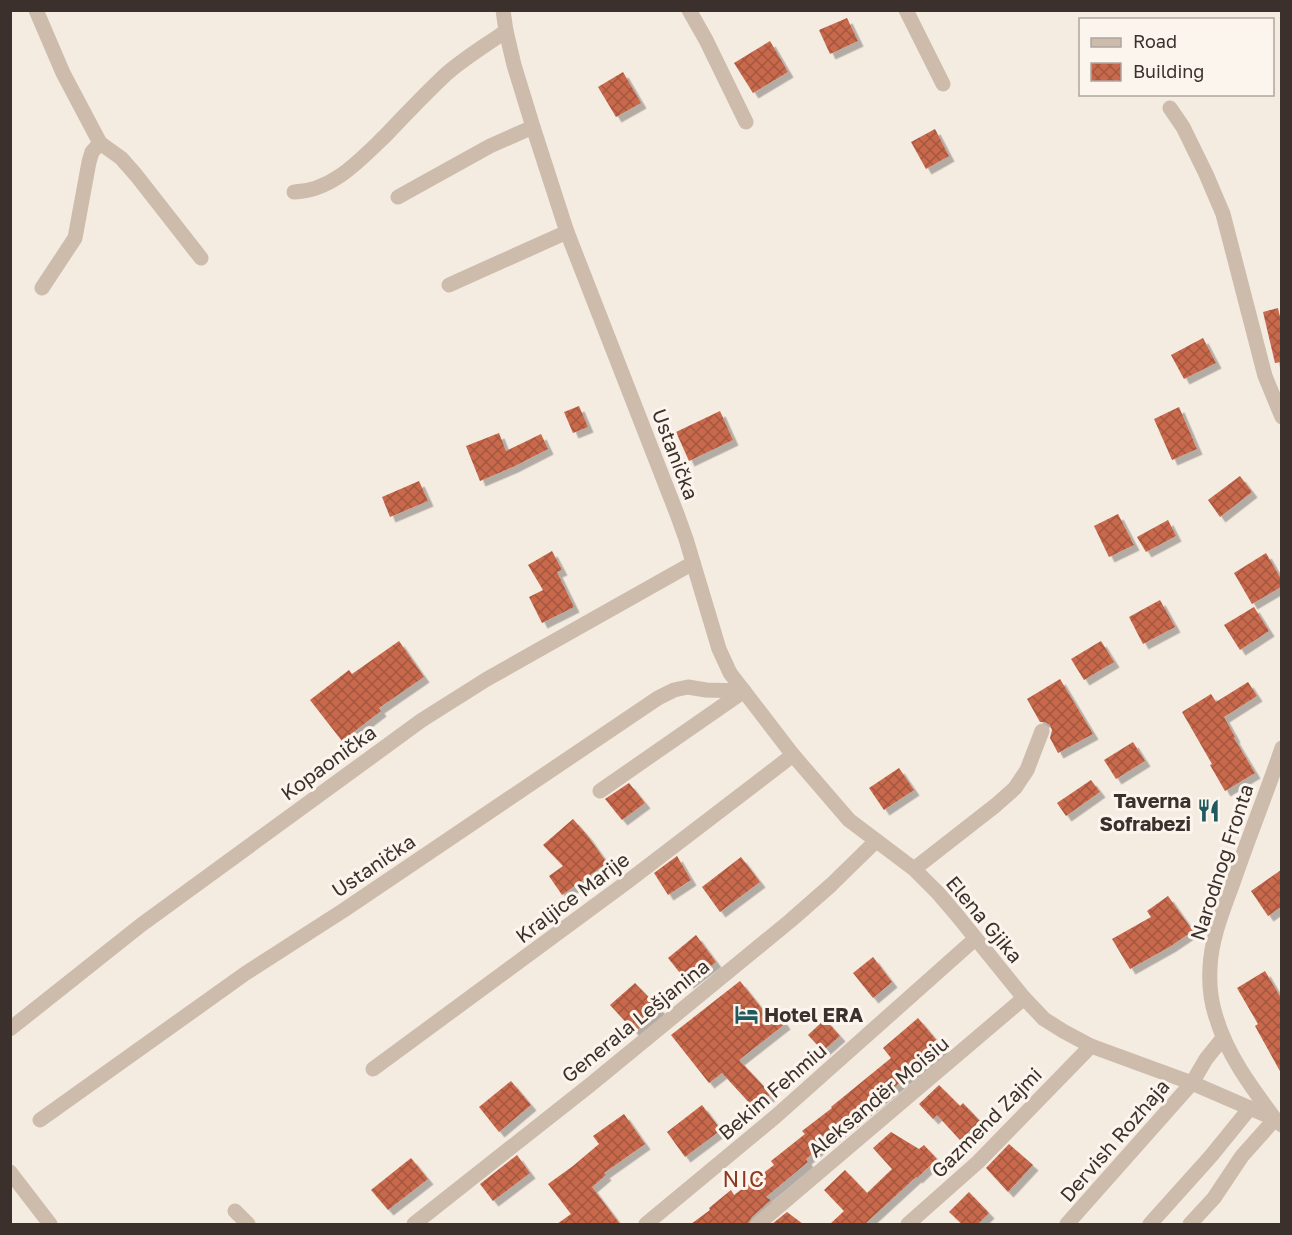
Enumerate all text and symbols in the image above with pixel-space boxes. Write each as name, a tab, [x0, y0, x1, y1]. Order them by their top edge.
legend	[1079, 18, 1274, 96]
text: Road	[1133, 30, 1177, 52]
text: Building	[1133, 60, 1204, 82]
street label: Ustanička	[648, 405, 704, 503]
street label: Kopaonička	[276, 719, 380, 805]
street label: Narodnog Fronta	[1184, 781, 1258, 943]
place label: Taverna Sofrabezi	[1100, 788, 1191, 835]
restaurant icon: Taverna Sofrabezi	[1196, 798, 1222, 824]
street label: Ustanička	[327, 828, 419, 902]
street label: Kraljice Marije	[510, 847, 634, 947]
street label: Elena Gjika	[942, 871, 1028, 967]
street label: Generala Lešjanina	[557, 953, 713, 1087]
hotel icon: Hotel ERA	[733, 1001, 759, 1027]
place label: Hotel ERA	[764, 1002, 863, 1026]
street label: Aleksandër Moisiu	[803, 1030, 953, 1162]
street label: Bekim Fehmiu	[713, 1038, 831, 1144]
street label: Gazmend Zajmi	[926, 1062, 1046, 1182]
street label: Dervish Rozhaja	[1054, 1074, 1174, 1206]
district label: NIC	[722, 1165, 766, 1192]

